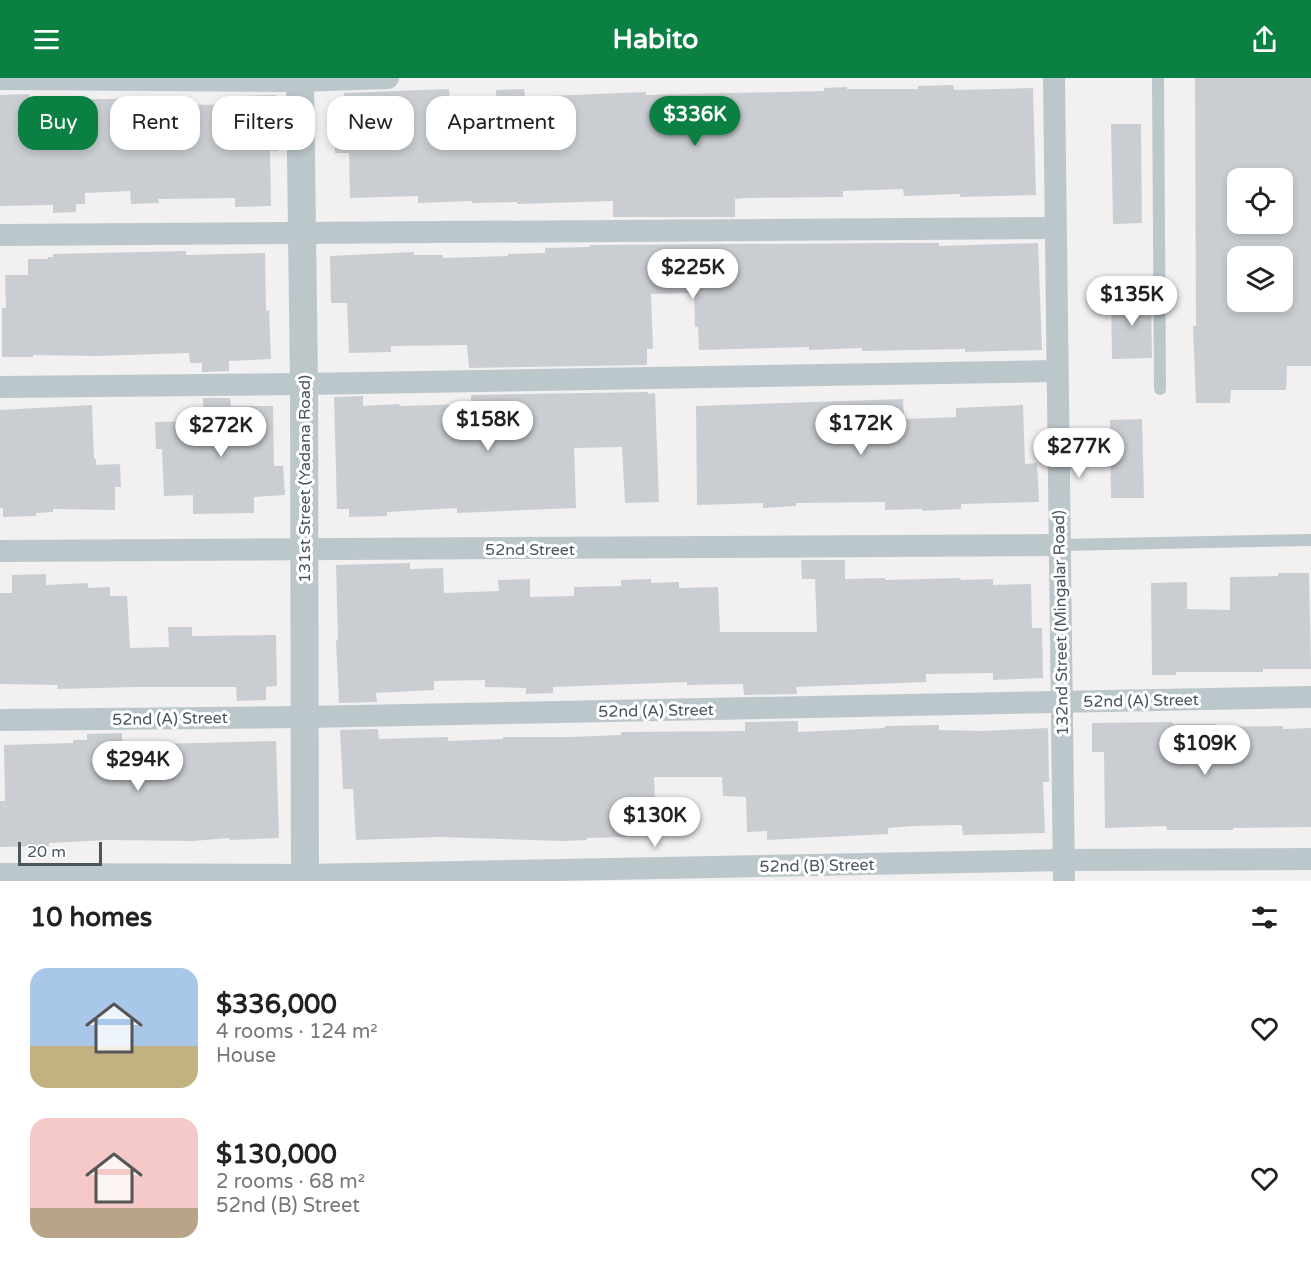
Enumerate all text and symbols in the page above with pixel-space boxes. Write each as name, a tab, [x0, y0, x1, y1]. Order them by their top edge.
icon: menu	[30, 23, 63, 56]
text: Habito	[613, 23, 698, 56]
icon: share	[1248, 23, 1281, 56]
chip: Buy	[18, 96, 98, 150]
chip: Rent	[110, 96, 200, 150]
chip: Filters	[212, 96, 315, 150]
chip: New	[327, 96, 414, 150]
chip: Apartment	[426, 96, 576, 150]
pin: $336K	[653, 96, 737, 147]
text: $336K	[663, 103, 727, 127]
map controls	[1227, 168, 1293, 312]
button: locate	[1227, 168, 1293, 234]
button: layers	[1227, 246, 1293, 312]
pin: $225K	[651, 249, 735, 300]
text: $225K	[661, 256, 725, 280]
pin: $135K	[1090, 276, 1174, 327]
text: $135K	[1100, 283, 1164, 307]
street label: 131st Street (Yadana Road)	[295, 375, 315, 583]
pin: $158K	[446, 401, 530, 452]
pin: $172K	[819, 405, 903, 456]
pin: $272K	[179, 407, 263, 458]
text: $158K	[456, 408, 520, 432]
text: $172K	[829, 412, 893, 436]
text: $272K	[189, 414, 253, 438]
pin: $277K	[1037, 428, 1121, 479]
text: $277K	[1047, 435, 1111, 459]
street label: 132nd Street (Mingalar Road)	[1049, 510, 1073, 736]
street label: 52nd Street	[485, 540, 575, 560]
street label: 52nd (A) Street	[1083, 690, 1199, 712]
street label: 52nd (A) Street	[598, 700, 714, 722]
street label: 52nd (A) Street	[112, 708, 228, 730]
pin: $109K	[1163, 725, 1247, 776]
text: $109K	[1173, 732, 1237, 756]
pin: $294K	[96, 741, 180, 792]
text: $294K	[106, 748, 170, 772]
pin: $130K	[613, 797, 697, 848]
text: $130K	[623, 804, 687, 828]
scale bar	[18, 839, 102, 866]
text: 20 m	[27, 842, 66, 862]
street label: 52nd (B) Street	[759, 855, 875, 877]
icon: filters	[1248, 901, 1281, 934]
text: 10 homes	[30, 902, 152, 933]
text: $336,000	[216, 989, 337, 1020]
icon: home	[78, 992, 150, 1064]
icon: heart	[1248, 1012, 1281, 1045]
text: 4 rooms · 124 m²	[216, 1020, 378, 1044]
text: House	[216, 1044, 276, 1068]
text: $130,000	[216, 1139, 337, 1170]
icon: home	[78, 1142, 150, 1214]
icon: heart	[1248, 1162, 1281, 1195]
text: 2 rooms · 68 m²	[216, 1170, 365, 1194]
text: 52nd (B) Street	[216, 1194, 360, 1218]

